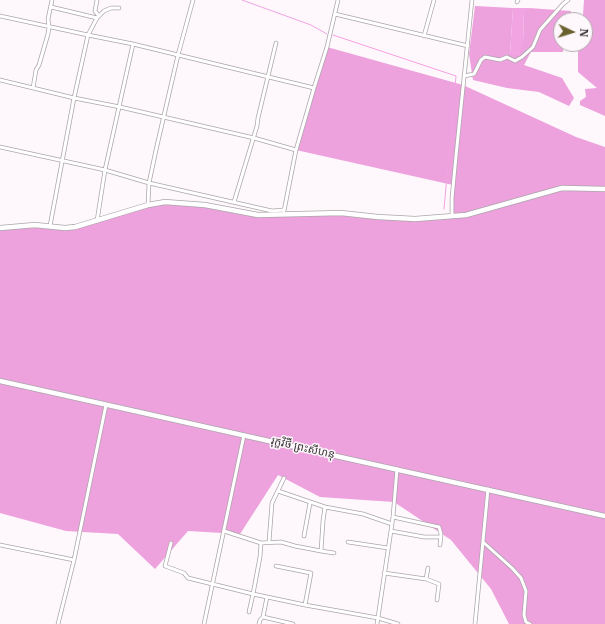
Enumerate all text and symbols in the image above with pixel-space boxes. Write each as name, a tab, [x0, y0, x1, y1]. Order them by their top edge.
north arrow	[553, 12, 593, 52]
text: N	[577, 28, 591, 38]
street label: រុក្ខវិថី ព្រះសីហនុ	[270, 434, 336, 462]

